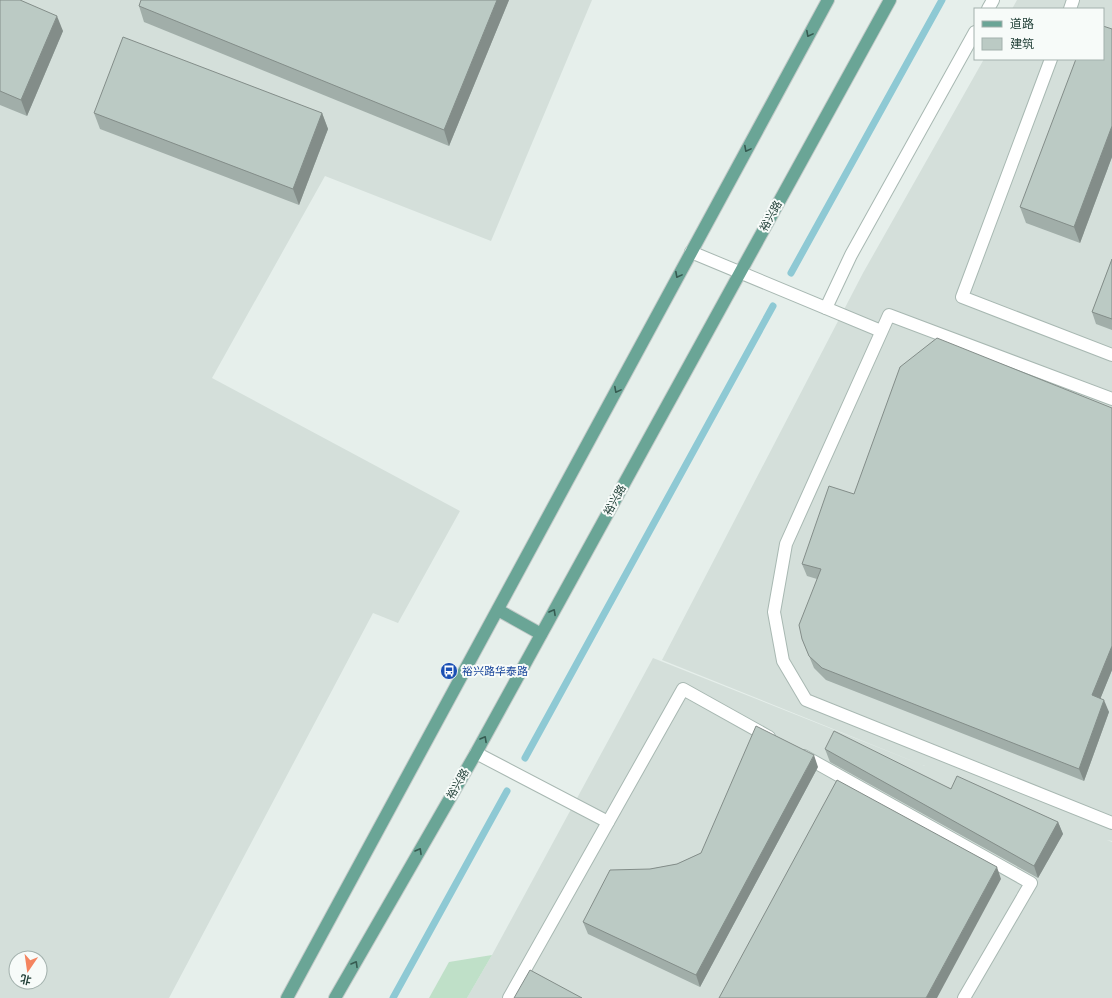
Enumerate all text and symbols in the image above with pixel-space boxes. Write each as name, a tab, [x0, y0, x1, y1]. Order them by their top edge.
legend	[974, 8, 1104, 60]
text: 道路	[1010, 17, 1034, 31]
one-way arrow	[806, 30, 814, 37]
text: 建筑	[1010, 37, 1034, 51]
one-way arrow	[744, 144, 752, 152]
street label: 裕兴路	[757, 198, 785, 234]
one-way arrow	[676, 271, 683, 278]
one-way arrow	[614, 385, 621, 393]
street label: 裕兴路	[601, 482, 629, 518]
one-way arrow	[549, 609, 556, 617]
bus stop icon: 裕兴路华泰路	[439, 661, 459, 681]
place label: 裕兴路华泰路	[462, 665, 528, 678]
one-way arrow	[479, 735, 486, 743]
street label: 裕兴路	[444, 766, 472, 802]
one-way arrow	[415, 848, 422, 855]
north arrow	[8, 950, 48, 990]
one-way arrow	[350, 961, 357, 968]
text: 北	[19, 972, 33, 987]

